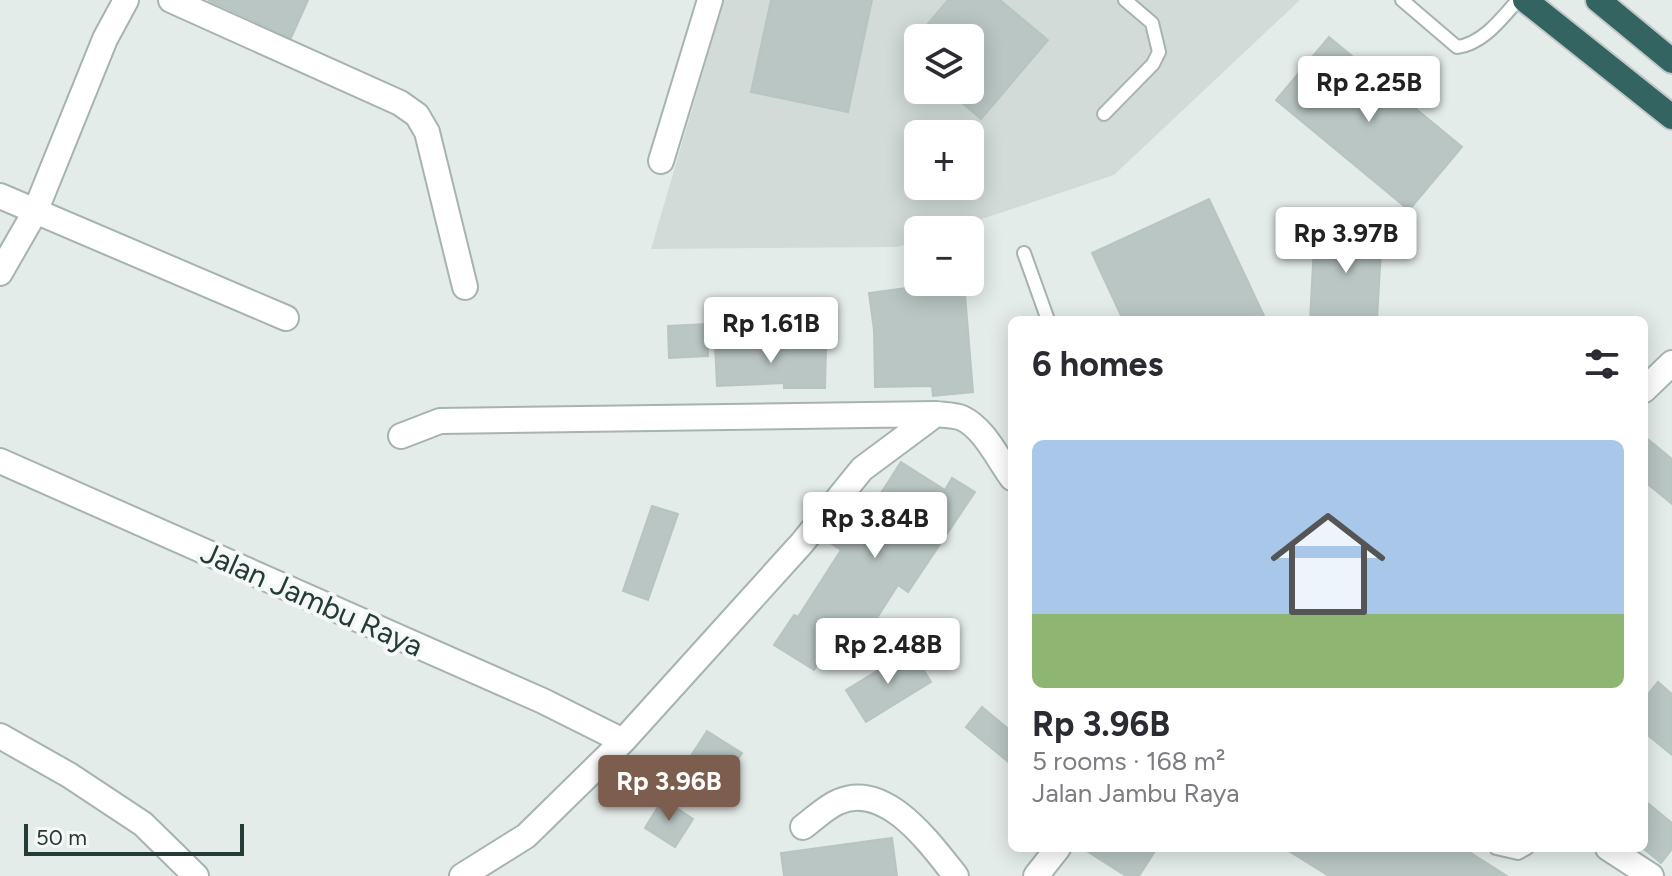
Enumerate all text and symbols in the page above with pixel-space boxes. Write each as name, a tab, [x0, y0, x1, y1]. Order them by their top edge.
map controls	[904, 24, 984, 296]
button: layers	[904, 24, 984, 104]
pin: Rp 2.25B	[1286, 56, 1452, 124]
text: Rp 2.25B	[1316, 66, 1422, 98]
button: +	[904, 120, 984, 200]
pin: Rp 3.97B	[1263, 207, 1429, 275]
button: −	[904, 216, 984, 296]
text: Rp 3.97B	[1294, 217, 1398, 249]
pin: Rp 1.61B	[688, 297, 854, 365]
text: Rp 1.61B	[722, 307, 820, 339]
icon: filters	[1580, 342, 1624, 386]
text: 6 homes	[1032, 344, 1163, 385]
pin: Rp 3.84B	[792, 492, 958, 560]
icon: home	[1256, 492, 1400, 636]
text: Rp 3.84B	[821, 502, 929, 534]
street label: Jalan Jambu Raya	[195, 533, 429, 665]
pin: Rp 2.48B	[805, 618, 971, 686]
text: Rp 2.48B	[834, 628, 942, 660]
text: Rp 3.96B	[1032, 704, 1170, 745]
text: 5 rooms · 168 m²	[1032, 745, 1225, 777]
pin: Rp 3.96B	[586, 755, 752, 823]
text: Rp 3.96B	[616, 765, 722, 797]
text: Jalan Jambu Raya	[1032, 777, 1239, 809]
scale bar	[24, 820, 244, 856]
text: 50 m	[36, 824, 87, 851]

